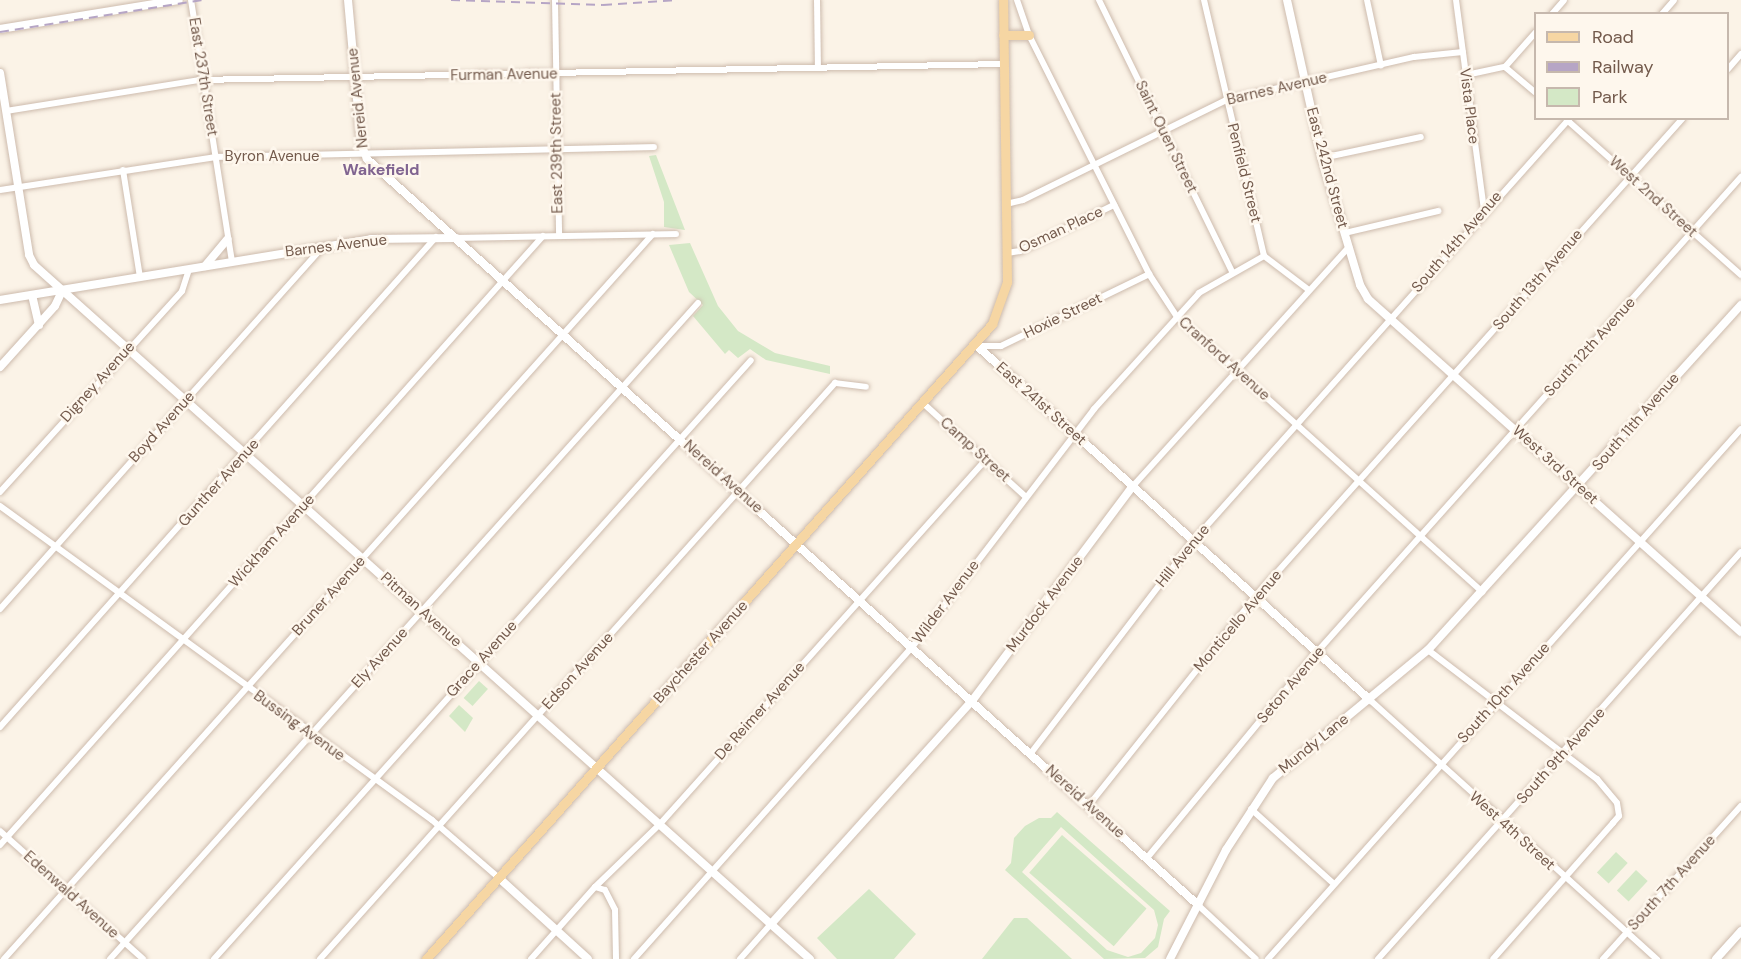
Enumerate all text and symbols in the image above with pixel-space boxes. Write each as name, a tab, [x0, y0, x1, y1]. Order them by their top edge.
legend	[1534, 12, 1729, 120]
street label: East 237th Street	[185, 16, 221, 138]
text: Road	[1592, 25, 1634, 49]
street label: Nereid Avenue	[344, 47, 372, 149]
text: Railway	[1592, 55, 1654, 79]
street label: Furman Avenue	[450, 65, 558, 85]
street label: Vista Place	[1455, 67, 1483, 145]
street label: Barnes Avenue	[1225, 69, 1329, 109]
street label: Saint Ouen Street	[1131, 78, 1201, 196]
text: Park	[1592, 85, 1628, 109]
street label: East 239th Street	[547, 92, 567, 214]
street label: East 242nd Street	[1302, 106, 1352, 230]
street label: Penfield Street	[1223, 122, 1265, 224]
street label: Byron Avenue	[224, 148, 320, 166]
street label: West 2nd Street	[1605, 153, 1701, 241]
district label: Wakefield	[342, 160, 420, 180]
street label: South 14th Avenue	[1408, 188, 1506, 296]
street label: Osman Place	[1016, 203, 1106, 257]
street label: South 13th Avenue	[1489, 226, 1587, 334]
street label: Barnes Avenue	[284, 231, 388, 261]
street label: Hoxie Street	[1021, 289, 1105, 343]
street label: South 12th Avenue	[1541, 294, 1639, 400]
street label: Cranford Avenue	[1175, 313, 1273, 405]
street label: Digney Avenue	[57, 338, 139, 426]
street label: East 241st Street	[992, 359, 1090, 449]
street label: South 11th Avenue	[1589, 369, 1683, 475]
street label: Boyd Avenue	[125, 388, 199, 466]
street label: Camp Street	[936, 414, 1014, 486]
street label: West 3rd Street	[1508, 422, 1602, 508]
street label: Gunther Avenue	[175, 435, 263, 531]
street label: Nereid Avenue	[680, 437, 766, 517]
street label: Wickham Avenue	[225, 491, 319, 591]
street label: Hill Avenue	[1152, 521, 1214, 591]
street label: Murdock Avenue	[1003, 552, 1087, 656]
street label: Bruner Avenue	[289, 553, 369, 639]
street label: Wilder Avenue	[909, 557, 983, 647]
street label: Monticello Avenue	[1190, 566, 1286, 676]
street label: Pitman Avenue	[377, 569, 465, 651]
street label: Baychester Avenue	[650, 597, 752, 707]
street label: Grace Avenue	[443, 617, 521, 701]
street label: Ely Avenue	[348, 624, 412, 692]
street label: Edson Avenue	[539, 629, 617, 713]
street label: South 10th Avenue	[1454, 639, 1554, 747]
street label: Seton Avenue	[1254, 643, 1328, 727]
street label: De Reimer Avenue	[711, 658, 809, 764]
street label: Bussing Avenue	[250, 687, 348, 765]
street label: South 9th Avenue	[1513, 704, 1609, 808]
street label: Mundy Lane	[1275, 710, 1353, 778]
street label: Nereid Avenue	[1042, 762, 1128, 842]
street label: West 4th Street	[1465, 788, 1559, 874]
street label: South 7th Avenue	[1624, 832, 1720, 934]
street label: Edenwald Avenue	[20, 847, 122, 943]

